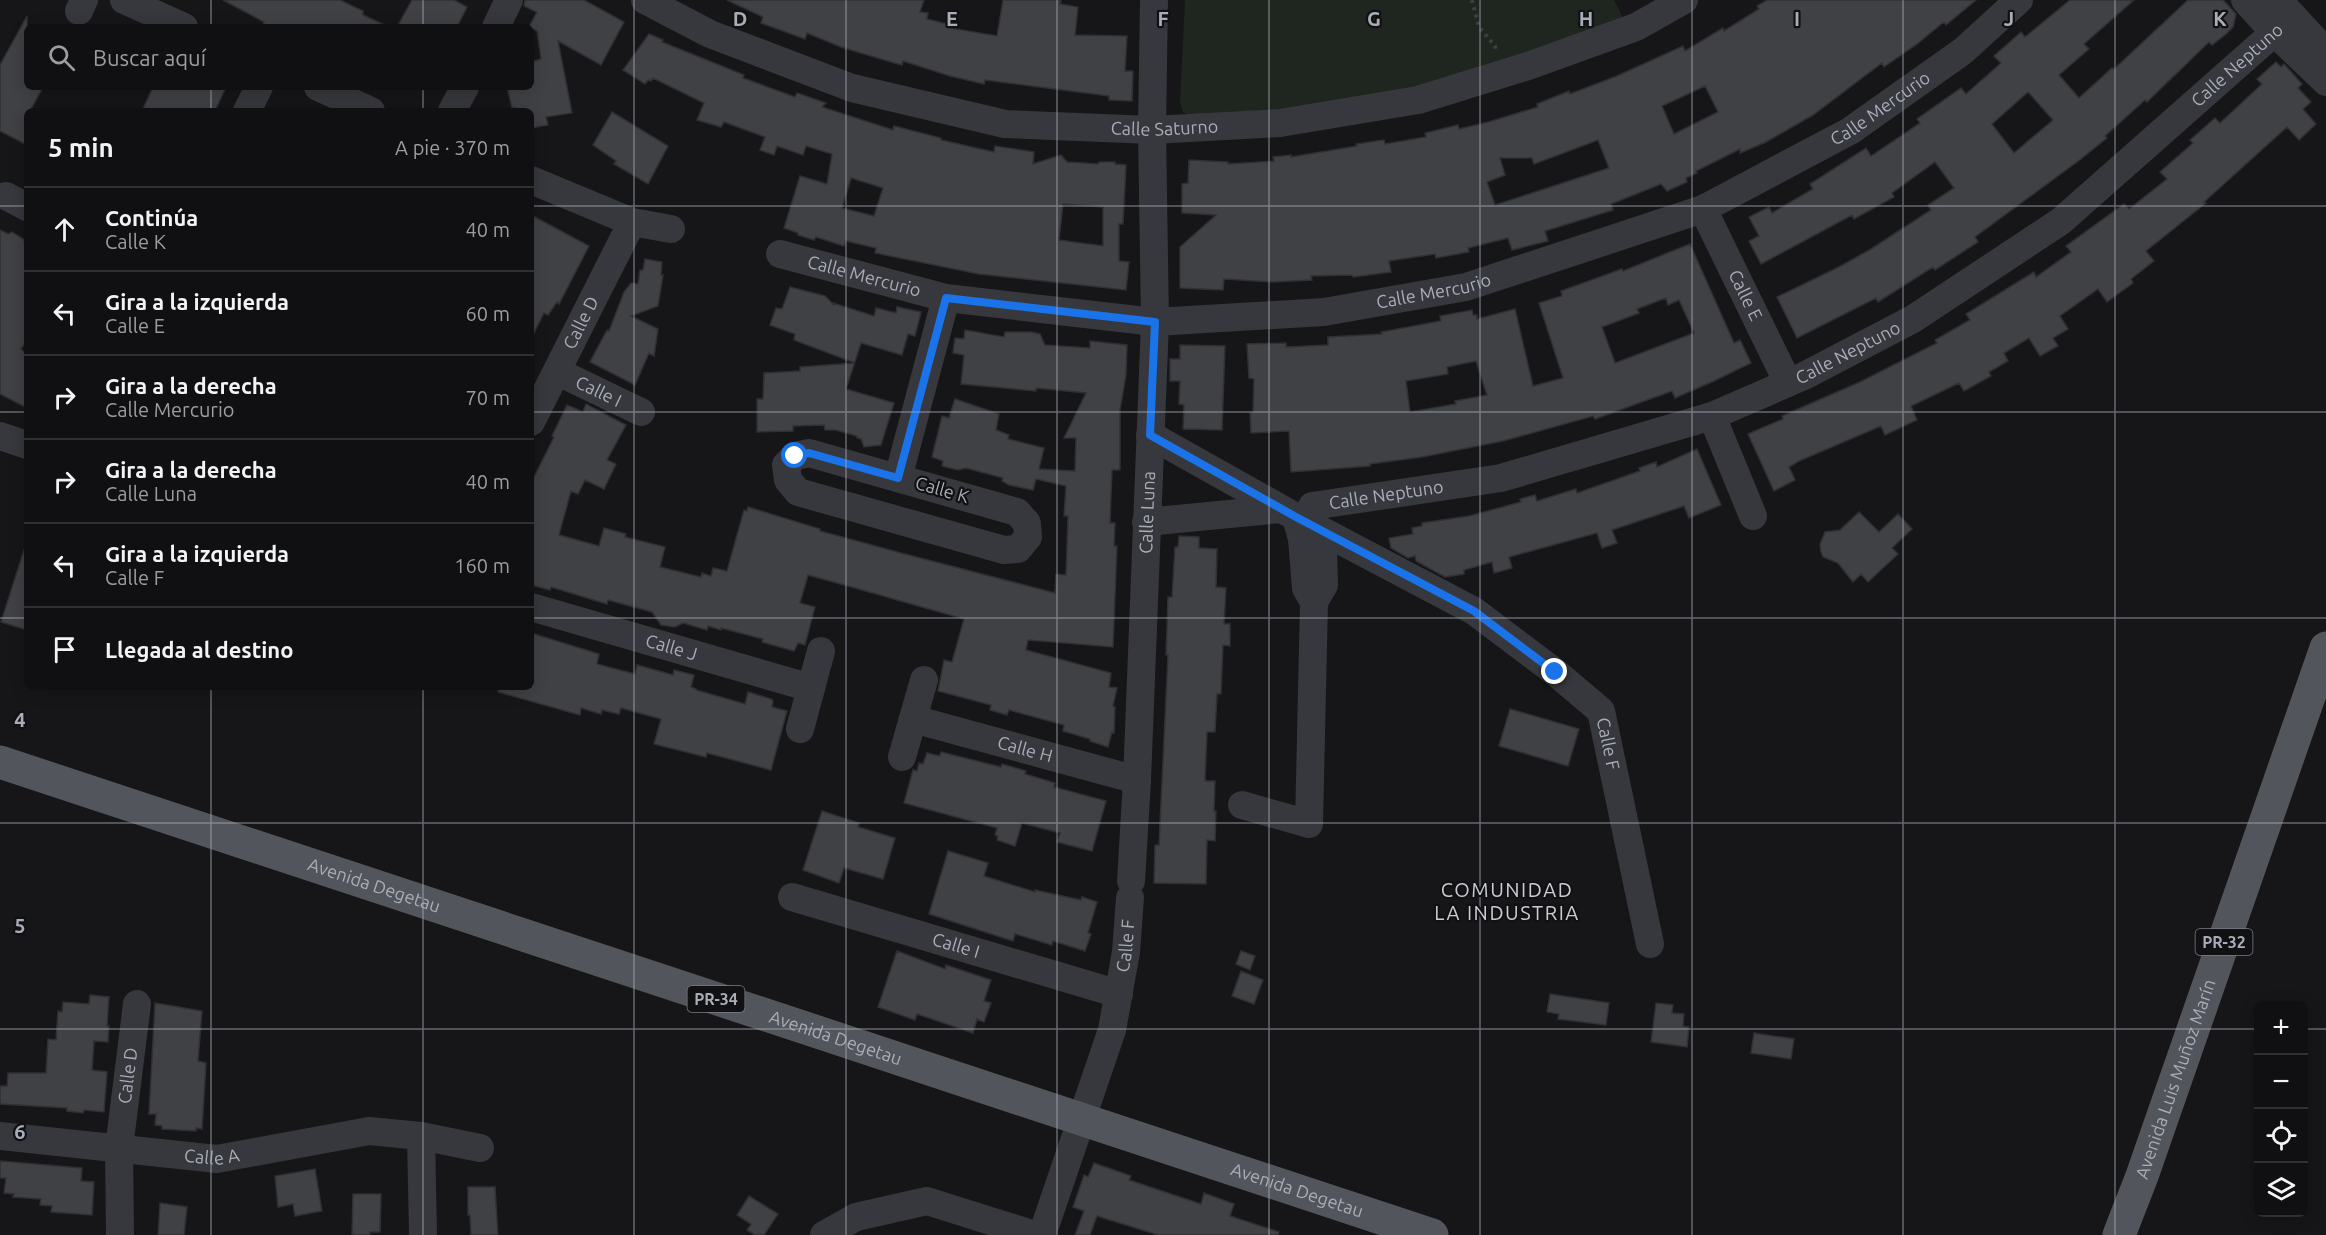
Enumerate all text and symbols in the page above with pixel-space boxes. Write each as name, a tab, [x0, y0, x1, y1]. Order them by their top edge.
text: D	[733, 7, 747, 30]
text: E	[946, 7, 958, 30]
text: F	[1157, 7, 1169, 30]
text: G	[1367, 7, 1381, 30]
text: H	[1579, 7, 1593, 30]
text: I	[1794, 7, 1800, 30]
text: J	[2004, 7, 2014, 30]
text: K	[2213, 7, 2227, 30]
street label: Calle Neptuno	[2187, 19, 2286, 110]
search box	[24, 24, 534, 90]
icon: search	[45, 41, 78, 74]
text: Buscar aquí	[93, 45, 206, 70]
street label: Calle Mercurio	[1826, 67, 1933, 149]
street label: Calle Saturno	[1110, 115, 1219, 139]
text: 5 min	[48, 133, 114, 162]
text: A pie · 370 m	[395, 136, 510, 159]
text: Continúa	[105, 205, 198, 230]
icon: ahead	[48, 213, 81, 246]
text: 40 m	[466, 218, 510, 241]
text: Calle K	[105, 230, 166, 253]
street label: Calle Mercurio	[805, 251, 923, 300]
street label: Calle E	[1725, 266, 1767, 323]
street label: Calle Mercurio	[1375, 269, 1493, 312]
text: Gira a la izquierda	[105, 289, 289, 314]
street label: Calle D	[558, 293, 602, 352]
icon: left	[48, 297, 81, 330]
text: 60 m	[466, 302, 510, 325]
text: Calle E	[105, 314, 165, 337]
street label: Calle Neptuno	[1792, 317, 1903, 387]
street label: Calle I	[573, 371, 625, 410]
text: Gira a la derecha	[105, 373, 277, 398]
icon: right	[48, 381, 81, 414]
text: 70 m	[466, 386, 510, 409]
text: Calle Mercurio	[105, 398, 235, 421]
route start	[781, 442, 807, 468]
text: Gira a la derecha	[105, 457, 277, 482]
icon: right	[48, 465, 81, 498]
text: 40 m	[466, 470, 510, 493]
street label: Calle Luna	[1135, 471, 1158, 554]
street label: Calle K	[913, 472, 971, 506]
street label: Calle Neptuno	[1328, 476, 1445, 512]
text: Calle Luna	[105, 482, 197, 505]
text: Gira a la izquierda	[105, 541, 289, 566]
icon: left	[48, 549, 81, 582]
text: 160 m	[454, 554, 510, 577]
text: Calle F	[105, 566, 164, 589]
street label: Calle J	[643, 630, 700, 664]
icon: arrive	[48, 633, 81, 666]
text: Llegada al destino	[105, 637, 293, 662]
route end	[1541, 658, 1567, 684]
text: 4	[14, 708, 26, 731]
street label: Calle F	[1594, 715, 1624, 772]
street label: Calle H	[995, 731, 1055, 766]
street label: Avenida Degetau	[306, 853, 443, 916]
district label: COMUNIDAD LA INDUSTRIA	[1434, 878, 1580, 924]
text: 5	[14, 914, 26, 937]
street label: Calle F	[1112, 918, 1137, 974]
street label: Calle I	[930, 928, 982, 961]
road number: PR-32	[2196, 929, 2252, 955]
street label: Avenida Luis Muñoz Marín	[2131, 976, 2219, 1181]
road number: PR-34	[688, 986, 744, 1012]
map controls	[2254, 1001, 2308, 1217]
button: +	[2254, 1001, 2308, 1055]
street label: Avenida Degetau	[767, 1006, 905, 1068]
street label: Calle D	[114, 1046, 140, 1105]
button: −	[2254, 1055, 2308, 1109]
button: locate	[2254, 1109, 2308, 1163]
text: 6	[14, 1120, 26, 1143]
street label: Calle A	[183, 1144, 241, 1168]
street label: Avenida Degetau	[1229, 1158, 1366, 1221]
button: layers	[2254, 1163, 2308, 1217]

